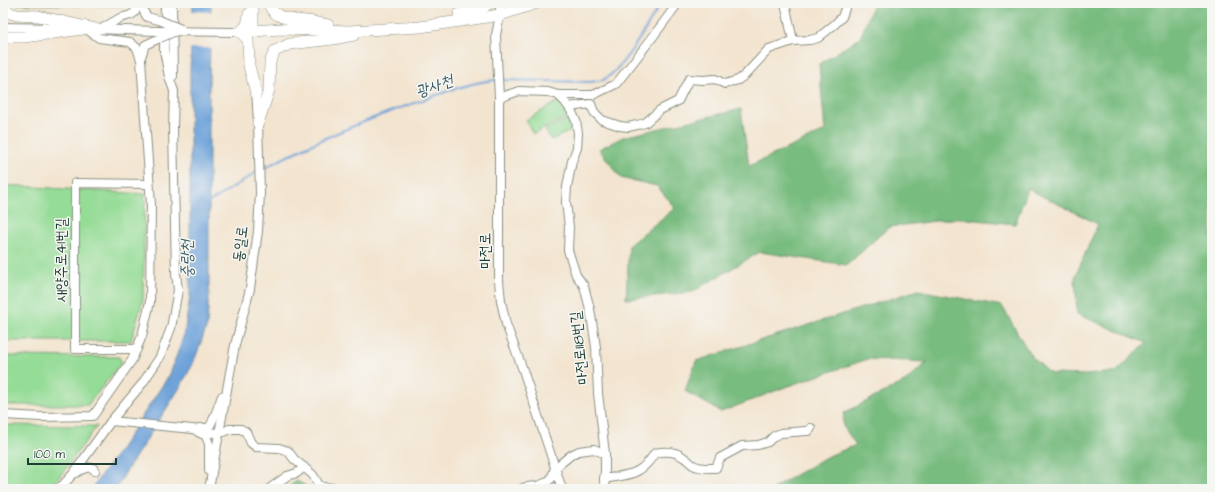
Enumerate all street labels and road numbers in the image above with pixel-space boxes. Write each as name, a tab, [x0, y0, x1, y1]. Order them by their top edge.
street label: 새양주로41번길	[51, 218, 72, 302]
street label: 동일로	[228, 225, 253, 263]
street label: 마전로	[475, 233, 496, 269]
street label: 마전로118번길	[565, 310, 594, 386]

